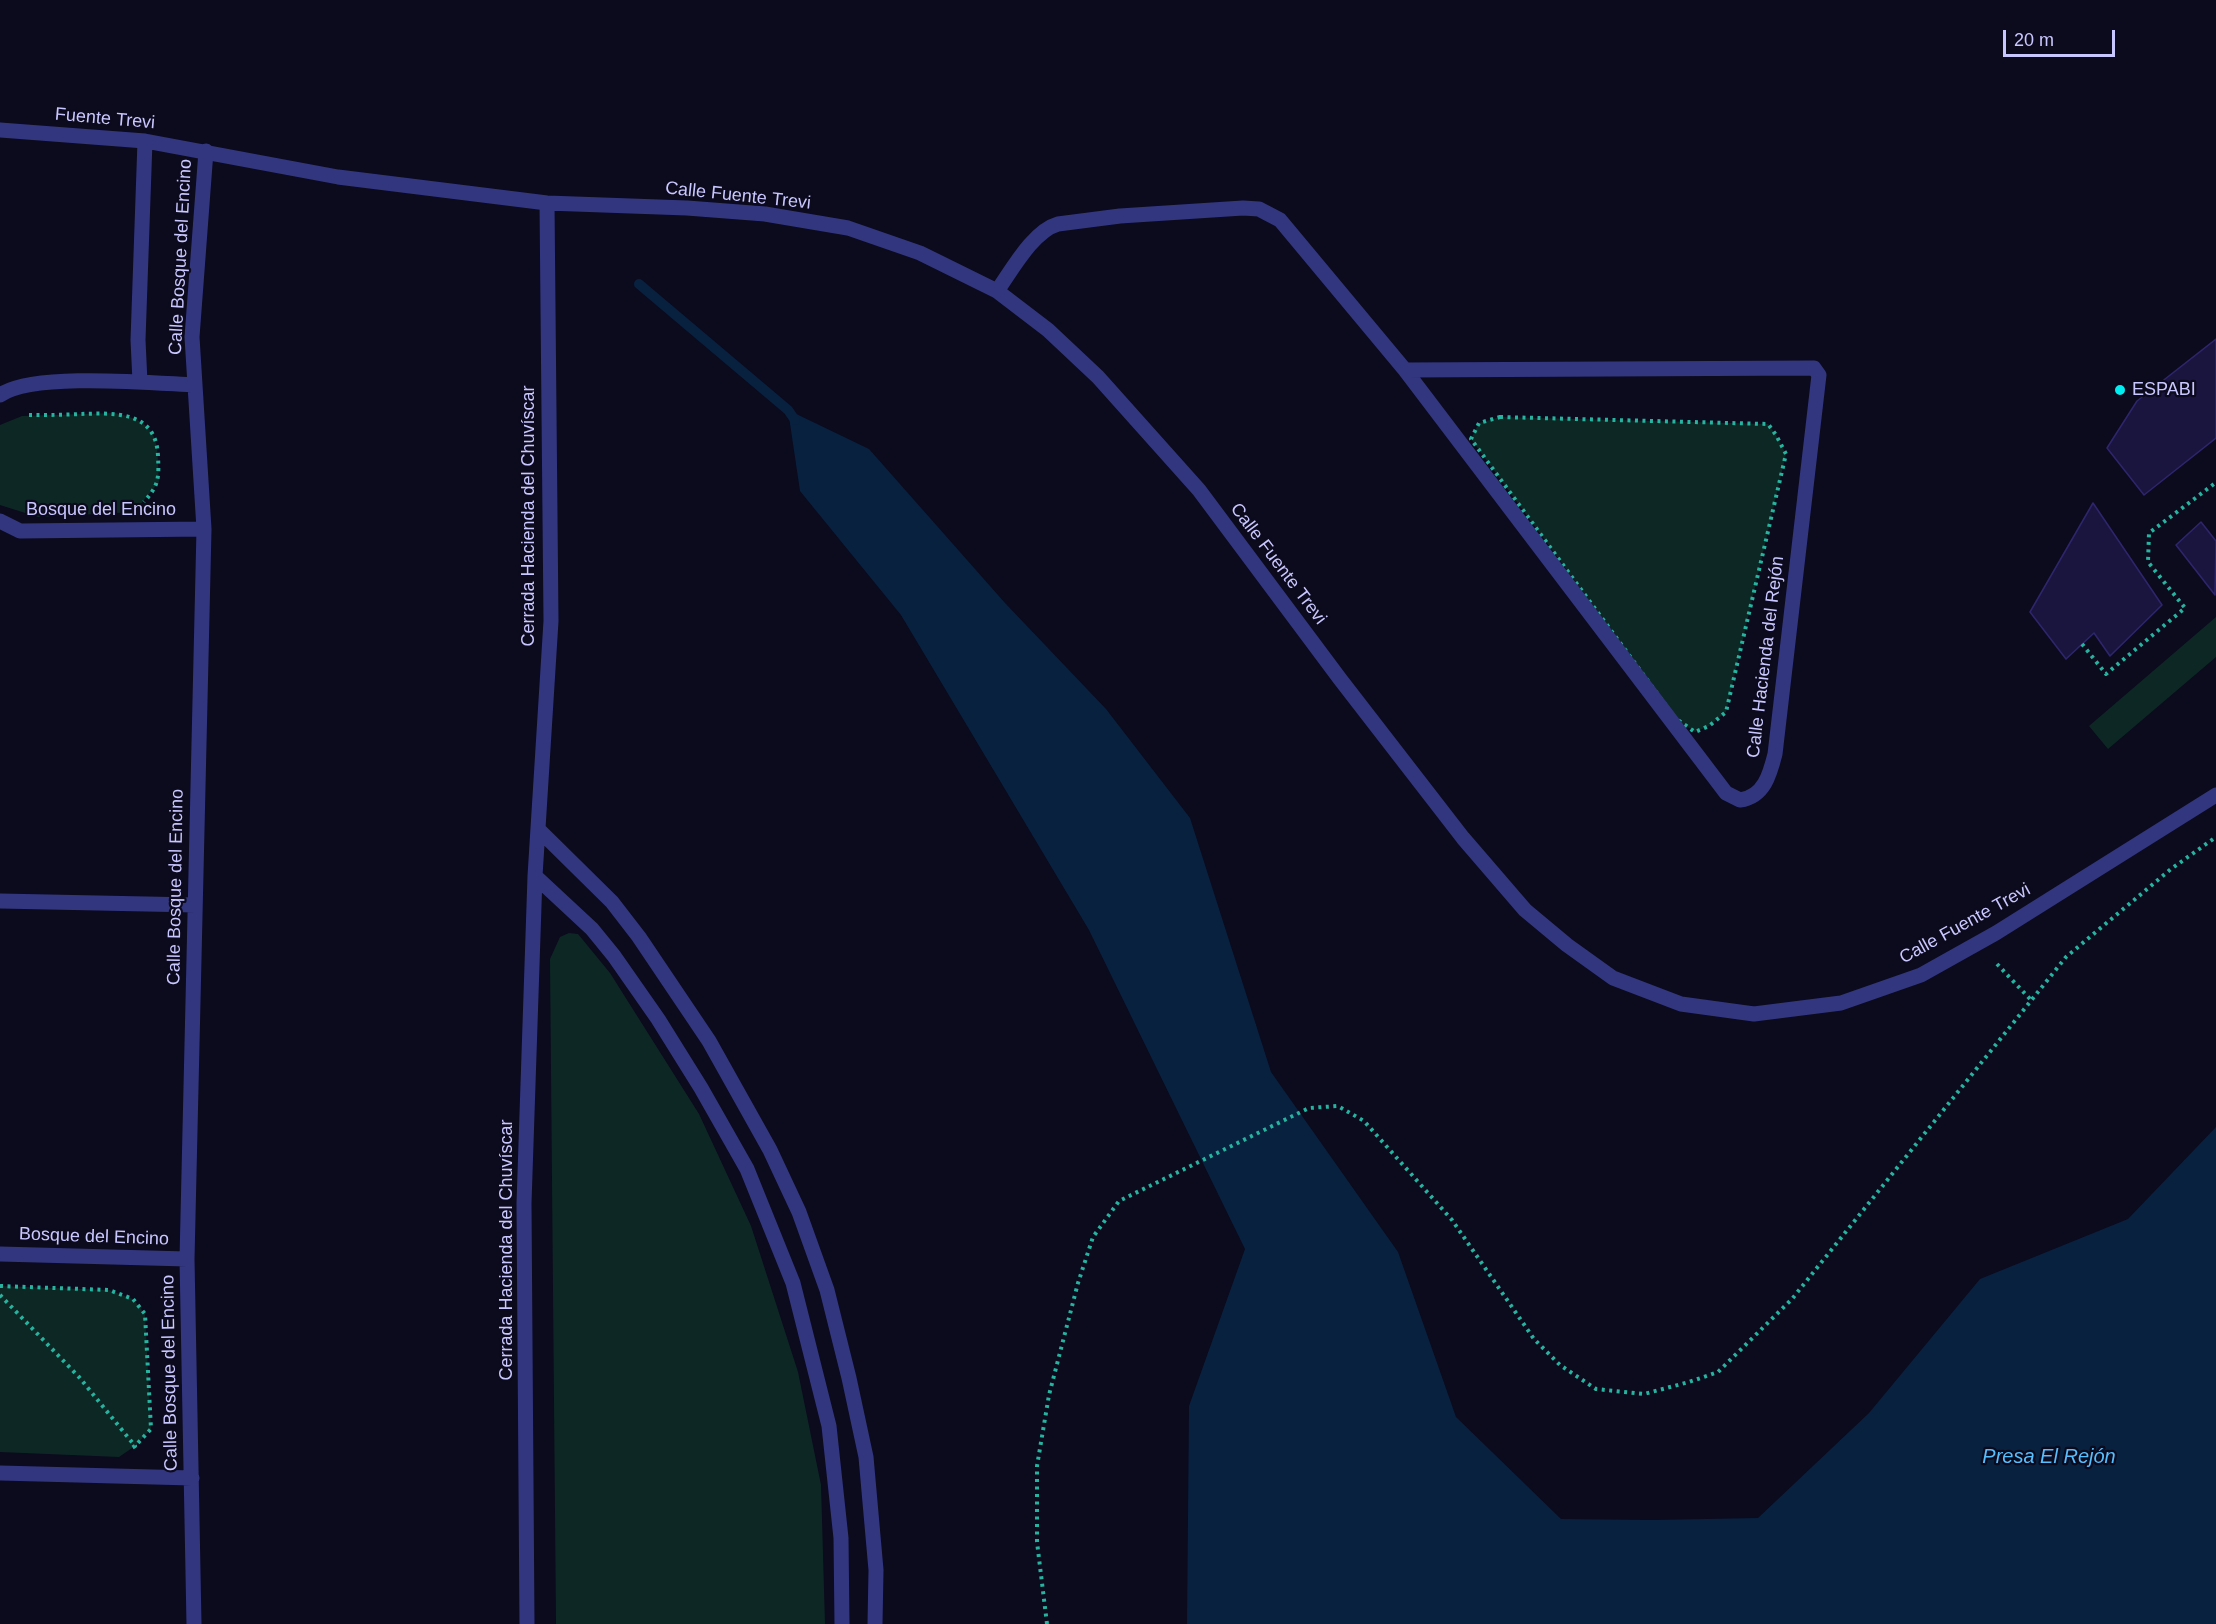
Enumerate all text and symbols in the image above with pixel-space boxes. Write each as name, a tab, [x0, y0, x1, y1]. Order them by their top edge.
scale bar	[2006, 18, 2118, 56]
text: 20 m	[2014, 30, 2054, 50]
street label: Fuente Trevi	[54, 104, 156, 134]
street label: Calle Bosque del Encino	[165, 159, 197, 355]
street label: Calle Fuente Trevi	[664, 178, 812, 214]
place label: ESPABI	[2132, 379, 2196, 401]
marker: ESPABI	[2113, 383, 2127, 397]
street label: Cerrada Hacienda del Chuvíscar	[518, 385, 540, 647]
street label: Bosque del Encino	[26, 499, 176, 521]
street label: Calle Fuente Trevi	[1225, 499, 1331, 629]
street label: Calle Hacienda del Rejón	[1743, 555, 1789, 759]
street label: Calle Bosque del Encino	[163, 789, 189, 985]
street label: Calle Fuente Trevi	[1896, 879, 2034, 969]
street label: Cerrada Hacienda del Chuvíscar	[496, 1119, 518, 1381]
street label: Bosque del Encino	[19, 1224, 169, 1250]
street label: Calle Bosque del Encino	[157, 1275, 183, 1471]
water label: Presa El Rejón	[1982, 1445, 2116, 1469]

